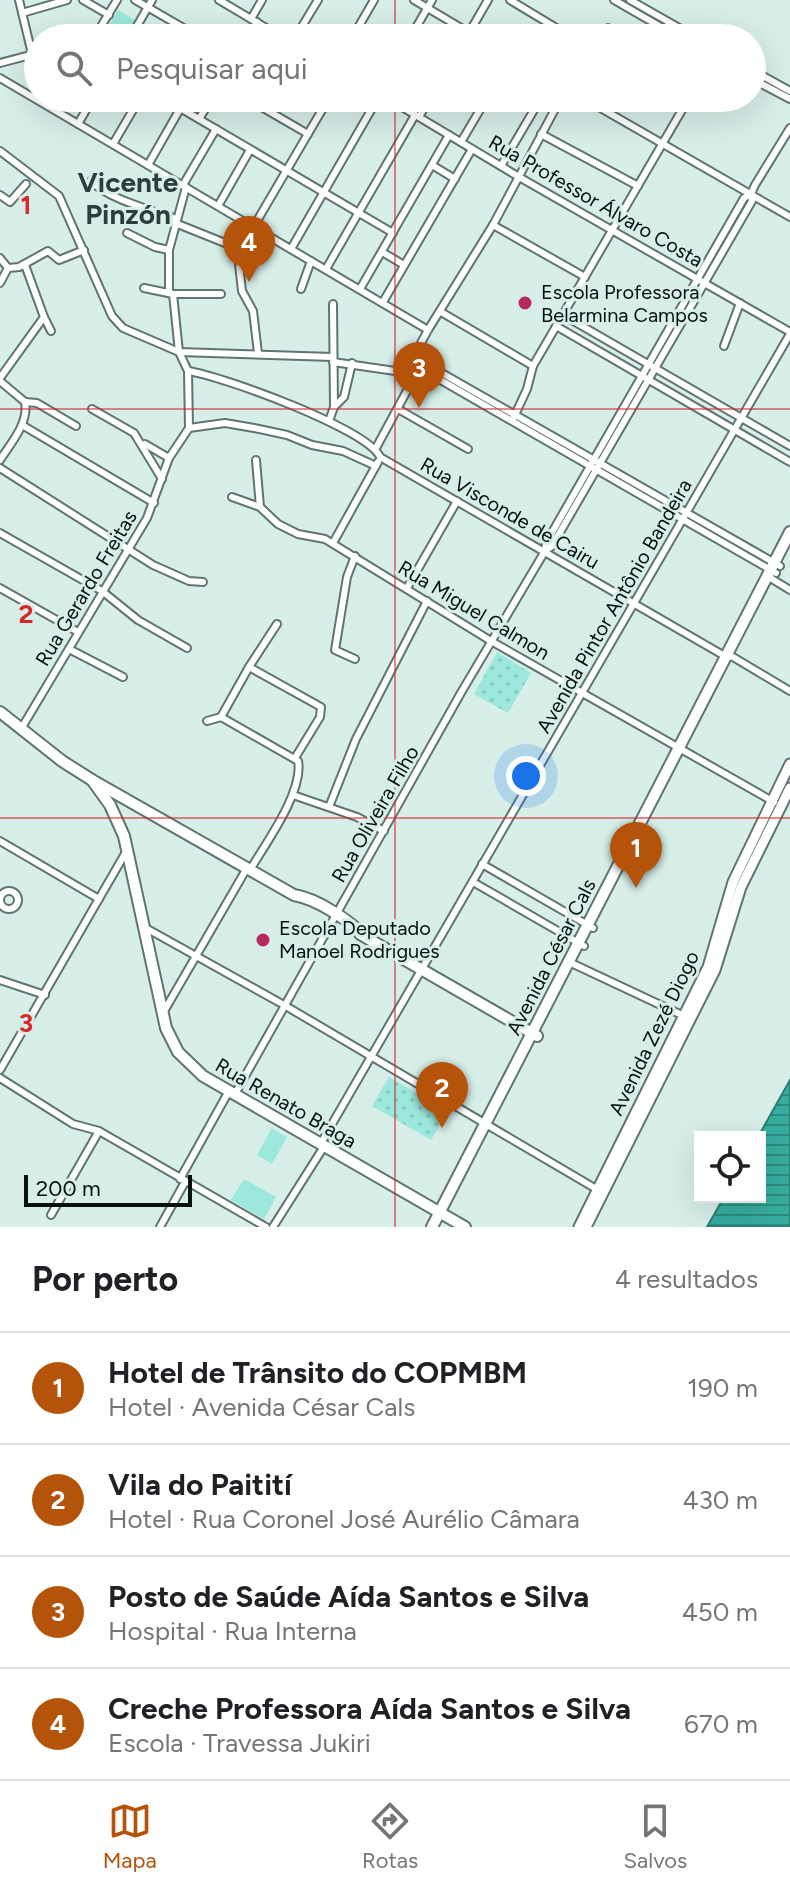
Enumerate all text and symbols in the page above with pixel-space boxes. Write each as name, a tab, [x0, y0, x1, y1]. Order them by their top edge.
search box	[24, 24, 766, 112]
icon: search	[52, 46, 96, 90]
text: Pesquisar aqui	[116, 50, 308, 87]
street label: Rua Professor Álvaro Costa	[485, 130, 707, 272]
district label: Vicente Pinzón	[78, 165, 178, 231]
text: 1	[21, 189, 31, 221]
pin: 4	[223, 216, 275, 282]
place label: Escola Professora Belarmina Campos	[541, 280, 708, 327]
marker: Escola Professora Belarmina Campos	[516, 294, 534, 312]
pin: 3	[393, 342, 445, 408]
street label: Rua Visconde de Cairu	[416, 452, 604, 574]
street label: Avenida Pintor Antônio Bandeira	[531, 475, 697, 737]
street label: Rua Gerardo Freitas	[30, 506, 142, 670]
street label: Rua Miguel Calmon	[394, 555, 554, 665]
text: 2	[18, 598, 34, 630]
street label: Rua Oliveira Filho	[326, 741, 424, 887]
your location	[506, 756, 546, 796]
pin: 1	[610, 822, 662, 888]
street label: Avenida César Cals	[501, 875, 601, 1039]
place label: Escola Deputado Manoel Rodrigues	[279, 916, 440, 963]
marker: Escola Deputado Manoel Rodrigues	[254, 931, 272, 949]
street label: Avenida Zezé Diogo	[604, 947, 704, 1119]
text: 3	[19, 1007, 33, 1039]
street label: Rua Renato Braga	[211, 1053, 361, 1153]
pin: 2	[416, 1062, 468, 1128]
map controls	[694, 1131, 766, 1203]
button: locate	[694, 1131, 766, 1203]
scale bar	[24, 1171, 192, 1207]
text: 200 m	[36, 1175, 101, 1202]
text: Por perto	[32, 1259, 178, 1300]
text: 4 resultados	[615, 1263, 758, 1295]
text: Hotel de Trânsito do COPMBM	[108, 1354, 527, 1391]
text: 1	[53, 1372, 63, 1404]
text: 190 m	[687, 1372, 758, 1404]
text: Hotel · Avenida César Cals	[108, 1391, 415, 1423]
text: Vila do Paitití	[108, 1466, 292, 1503]
text: 2	[50, 1484, 66, 1516]
text: 430 m	[682, 1484, 758, 1516]
text: Hotel · Rua Coronel José Aurélio Câmara	[108, 1503, 580, 1535]
text: Posto de Saúde Aída Santos e Silva	[108, 1578, 589, 1615]
text: 3	[51, 1596, 65, 1628]
text: 450 m	[682, 1596, 758, 1628]
text: Hospital · Rua Interna	[108, 1615, 357, 1647]
text: Creche Professora Aída Santos e Silva	[108, 1690, 631, 1727]
text: 4	[50, 1708, 66, 1740]
text: 670 m	[684, 1708, 758, 1740]
text: Escola · Travessa Jukiri	[108, 1727, 371, 1759]
tab: Mapa	[103, 1799, 157, 1874]
tab: Rotas	[362, 1799, 418, 1874]
tab: Salvos	[624, 1799, 687, 1874]

